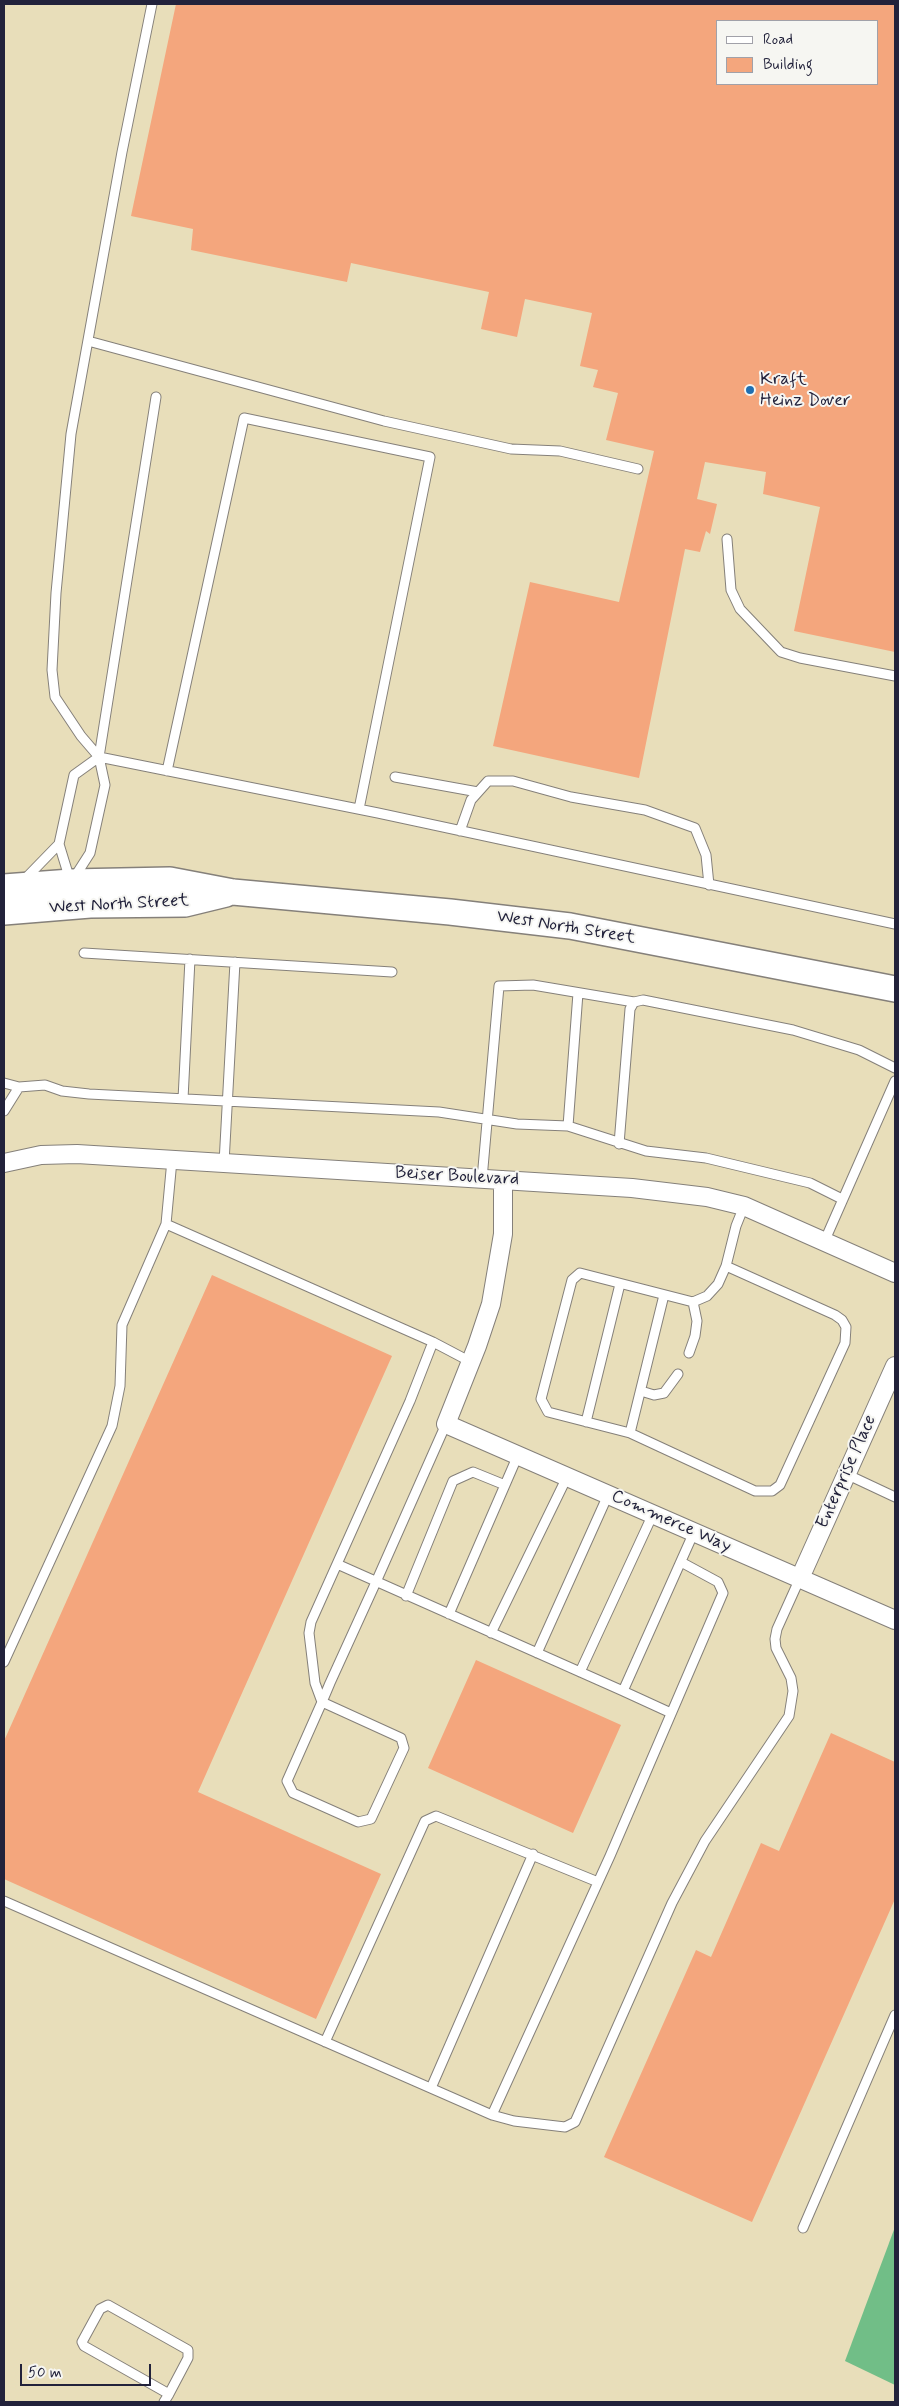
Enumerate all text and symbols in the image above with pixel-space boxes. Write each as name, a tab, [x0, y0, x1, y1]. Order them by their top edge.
legend	[716, 20, 879, 85]
text: Road	[763, 30, 793, 50]
text: Building	[763, 55, 813, 75]
place label: Kraft Heinz Dover	[760, 369, 851, 412]
marker: Kraft Heinz Dover	[744, 384, 756, 396]
street label: West North Street	[49, 891, 189, 919]
street label: West North Street	[495, 906, 637, 950]
street label: Beiser Boulevard	[394, 1163, 520, 1191]
street label: Enterprise Place	[812, 1412, 882, 1532]
street label: Commerce Way	[608, 1486, 734, 1558]
scale bar	[22, 2354, 154, 2386]
text: 50 m	[28, 2363, 62, 2383]

